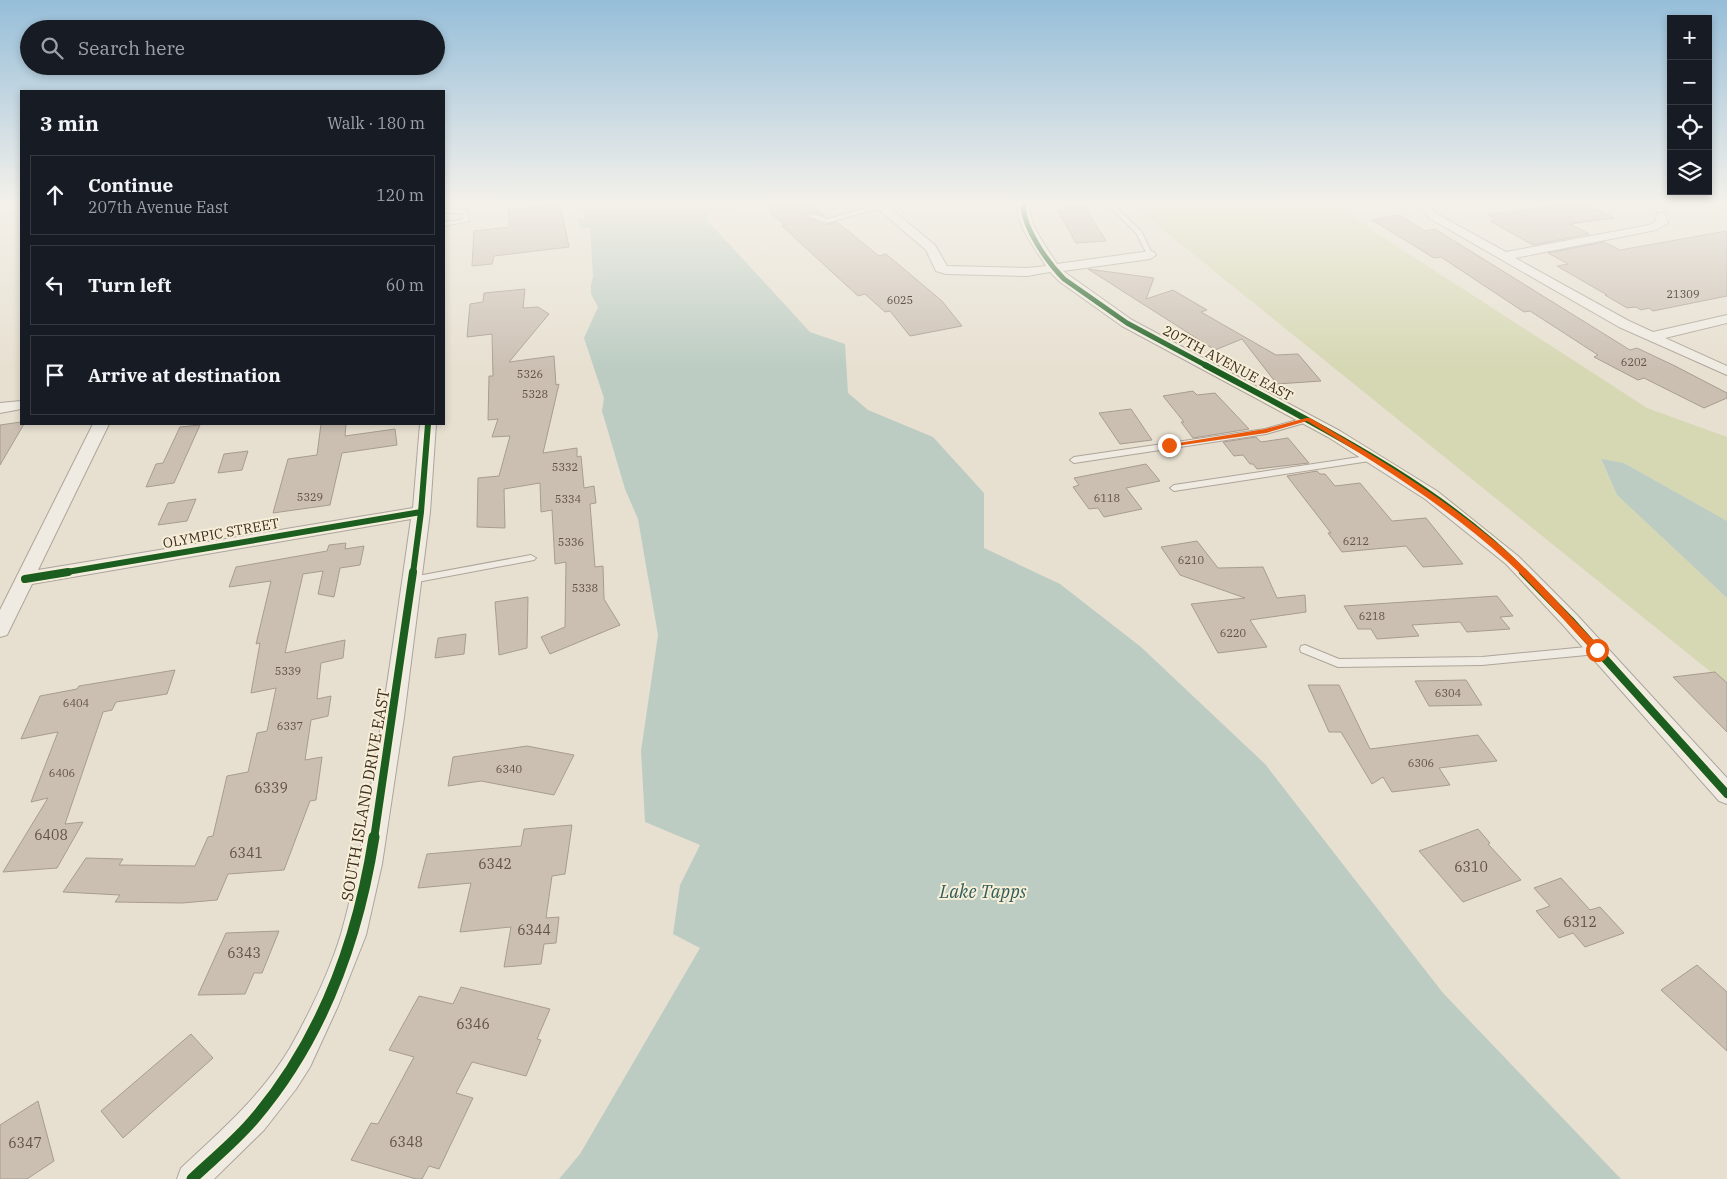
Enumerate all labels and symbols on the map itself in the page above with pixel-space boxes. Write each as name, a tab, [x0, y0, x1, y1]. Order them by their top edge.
house number: 21309	[1667, 287, 1700, 301]
house number: 6025	[887, 293, 913, 307]
street label: 207TH AVENUE EAST	[1160, 321, 1296, 405]
house number: 6202	[1621, 355, 1647, 369]
house number: 5326	[517, 367, 543, 381]
house number: 5328	[522, 387, 548, 401]
route end	[1158, 434, 1181, 457]
house number: 5332	[552, 460, 578, 474]
house number: 5329	[297, 490, 323, 504]
house number: 6118	[1094, 491, 1120, 505]
house number: 5334	[555, 492, 582, 506]
street label: OLYMPIC STREET	[161, 514, 281, 552]
house number: 6212	[1343, 534, 1369, 548]
house number: 5336	[558, 535, 584, 549]
house number: 6210	[1178, 553, 1205, 567]
house number: 5338	[572, 581, 598, 595]
house number: 6218	[1359, 609, 1385, 623]
house number: 6220	[1220, 626, 1247, 640]
route start	[1586, 639, 1609, 662]
house number: 5339	[275, 664, 301, 678]
house number: 6304	[1435, 686, 1462, 700]
street label: SOUTH ISLAND DRIVE EAST	[336, 687, 394, 903]
house number: 6404	[63, 696, 90, 710]
house number: 6337	[277, 719, 303, 733]
house number: 6306	[1408, 756, 1434, 770]
house number: 6340	[496, 762, 523, 776]
house number: 6406	[49, 766, 75, 780]
house number: 6339	[254, 779, 288, 797]
house number: 6408	[34, 826, 68, 844]
house number: 6341	[229, 844, 263, 862]
house number: 6342	[478, 855, 512, 873]
house number: 6310	[1454, 858, 1488, 876]
water label: Lake Tapps	[939, 880, 1027, 903]
house number: 6312	[1563, 913, 1597, 931]
house number: 6344	[517, 921, 551, 939]
house number: 6343	[227, 944, 261, 962]
house number: 6346	[456, 1015, 490, 1033]
house number: 6348	[389, 1133, 423, 1151]
house number: 6347	[8, 1134, 42, 1152]

